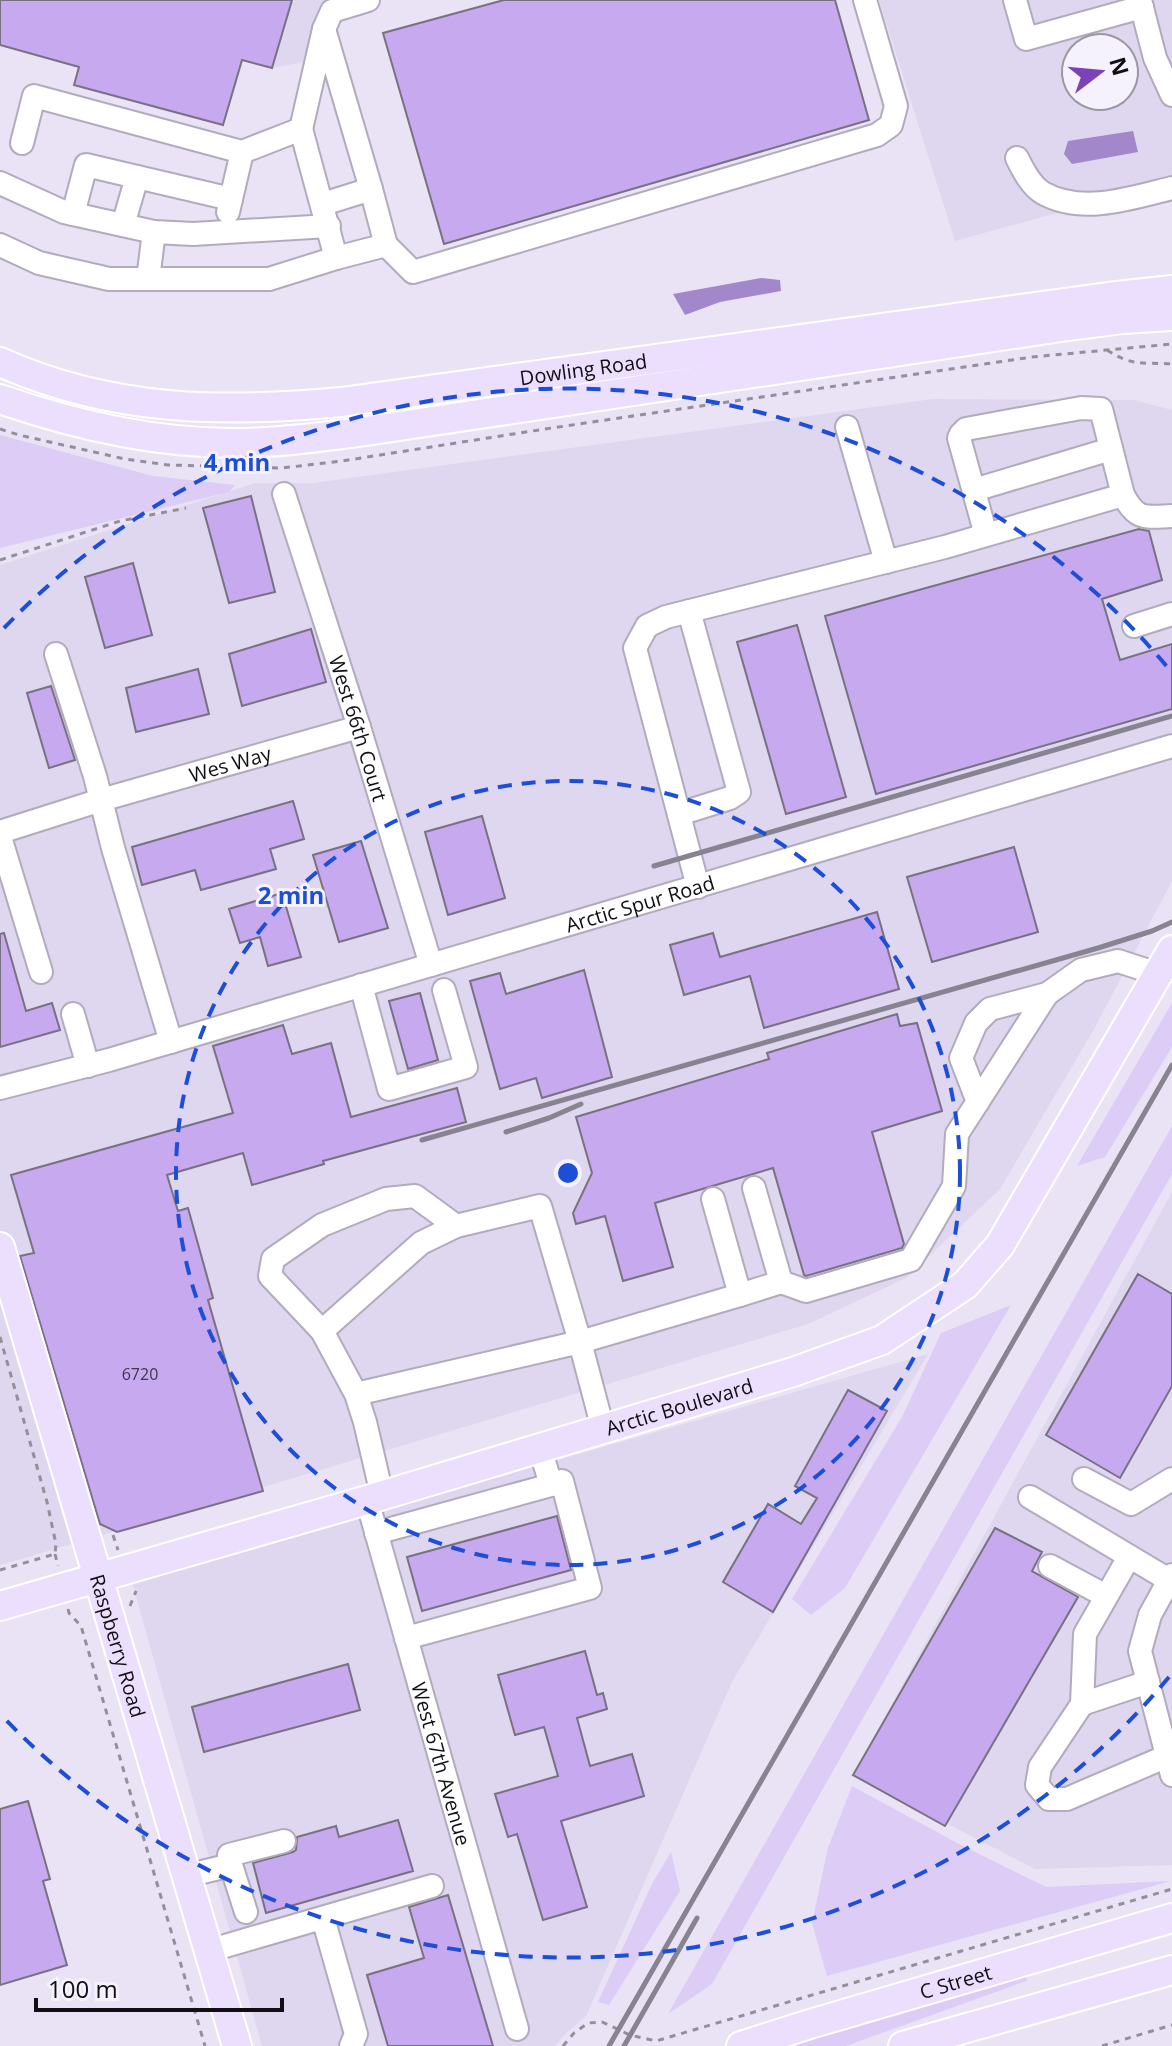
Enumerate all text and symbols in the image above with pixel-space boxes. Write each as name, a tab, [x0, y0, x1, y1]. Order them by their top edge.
north arrow	[1060, 32, 1140, 112]
text: N	[1103, 53, 1137, 79]
street label: Dowling Road	[518, 347, 649, 391]
text: 4 min	[204, 445, 270, 478]
street label: West 66th Court	[323, 652, 394, 804]
street label: Wes Way	[186, 739, 275, 788]
street label: Arctic Spur Road	[562, 868, 717, 938]
text: 2 min	[258, 878, 324, 911]
centre of rings	[554, 1159, 582, 1187]
house number: 6720	[122, 1363, 158, 1385]
street label: Arctic Boulevard	[602, 1371, 756, 1441]
street label: Raspberry Road	[84, 1571, 152, 1721]
street label: West 67th Avenue	[406, 1679, 478, 1848]
street label: C Street	[916, 1958, 995, 2005]
scale bar	[36, 1962, 282, 2012]
text: 100 m	[48, 1972, 118, 2005]

